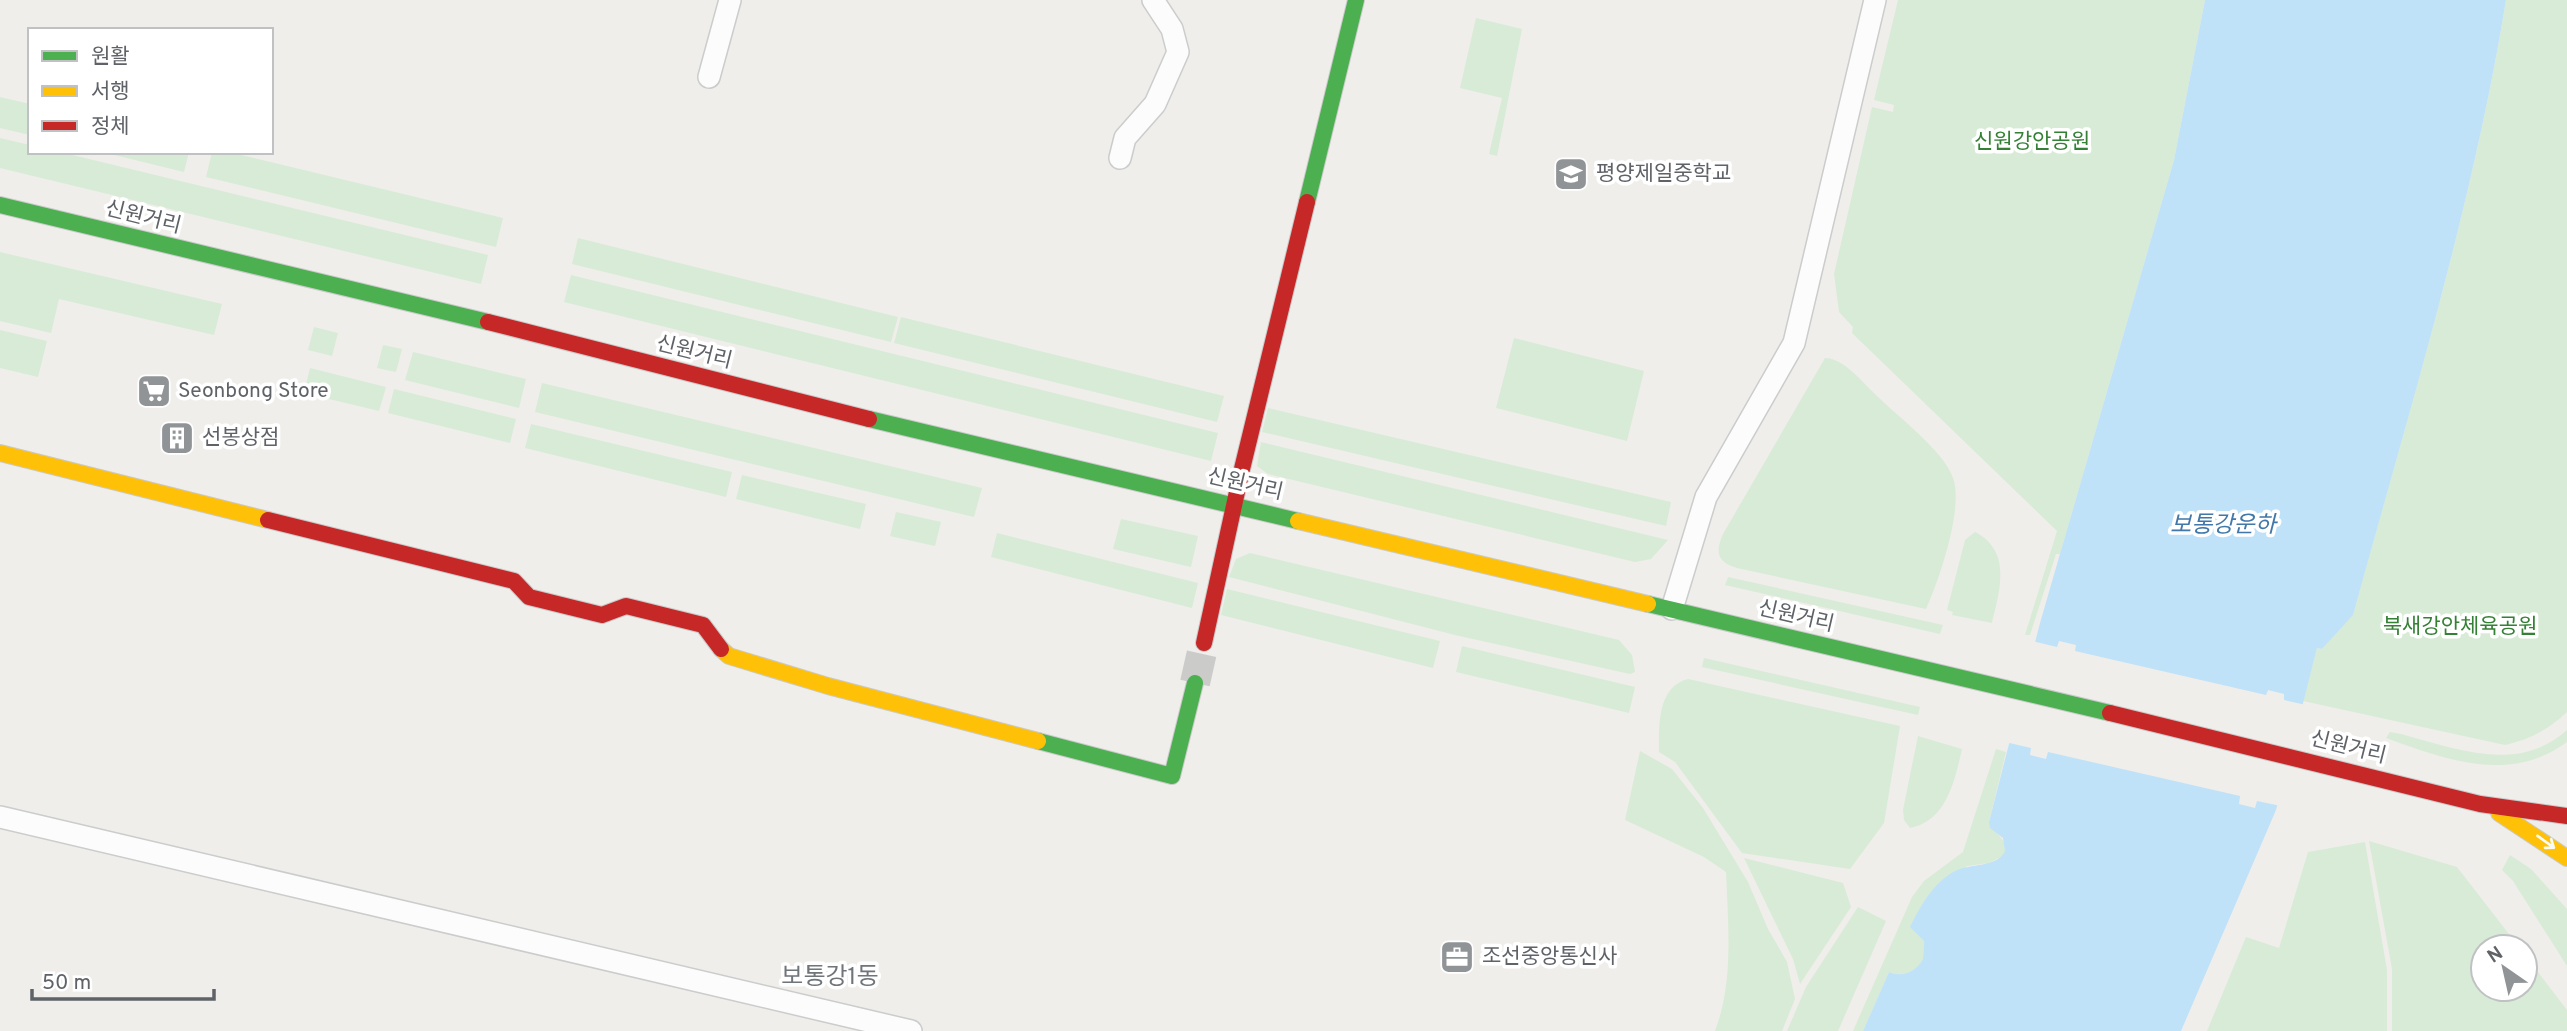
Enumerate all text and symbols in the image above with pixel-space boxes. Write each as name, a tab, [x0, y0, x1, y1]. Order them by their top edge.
legend	[28, 28, 273, 154]
text: 원활	[91, 44, 130, 71]
text: 서행	[91, 79, 130, 106]
text: 정체	[91, 114, 130, 141]
park label: 신원강안공원	[1974, 129, 2090, 156]
school or university icon: 평양제일중학교	[1552, 155, 1590, 193]
place label: 평양제일중학교	[1596, 161, 1731, 188]
street label: 신원거리	[102, 196, 184, 240]
street label: 신원거리	[653, 331, 735, 375]
supermarket icon: Seonbong Store	[135, 372, 173, 410]
place label: Seonbong Store	[178, 378, 329, 405]
building icon: 선봉상점	[158, 419, 196, 457]
place label: 선봉상점	[202, 425, 279, 452]
street label: 신원거리	[1204, 463, 1286, 507]
water label: 보통강운하	[2170, 512, 2279, 541]
street label: 신원거리	[1755, 595, 1837, 639]
park label: 북새강안체육공원	[2383, 614, 2537, 641]
street label: 신원거리	[2307, 726, 2389, 770]
one-way arrow	[2536, 835, 2555, 849]
north arrow	[2469, 933, 2539, 1003]
office icon: 조선중앙통신사	[1438, 938, 1476, 976]
text: N	[2483, 942, 2508, 969]
place label: 조선중앙통신사	[1482, 944, 1617, 971]
scale bar	[32, 958, 214, 1002]
district label: 보통강1동	[781, 963, 879, 993]
text: 50 m	[42, 970, 91, 997]

